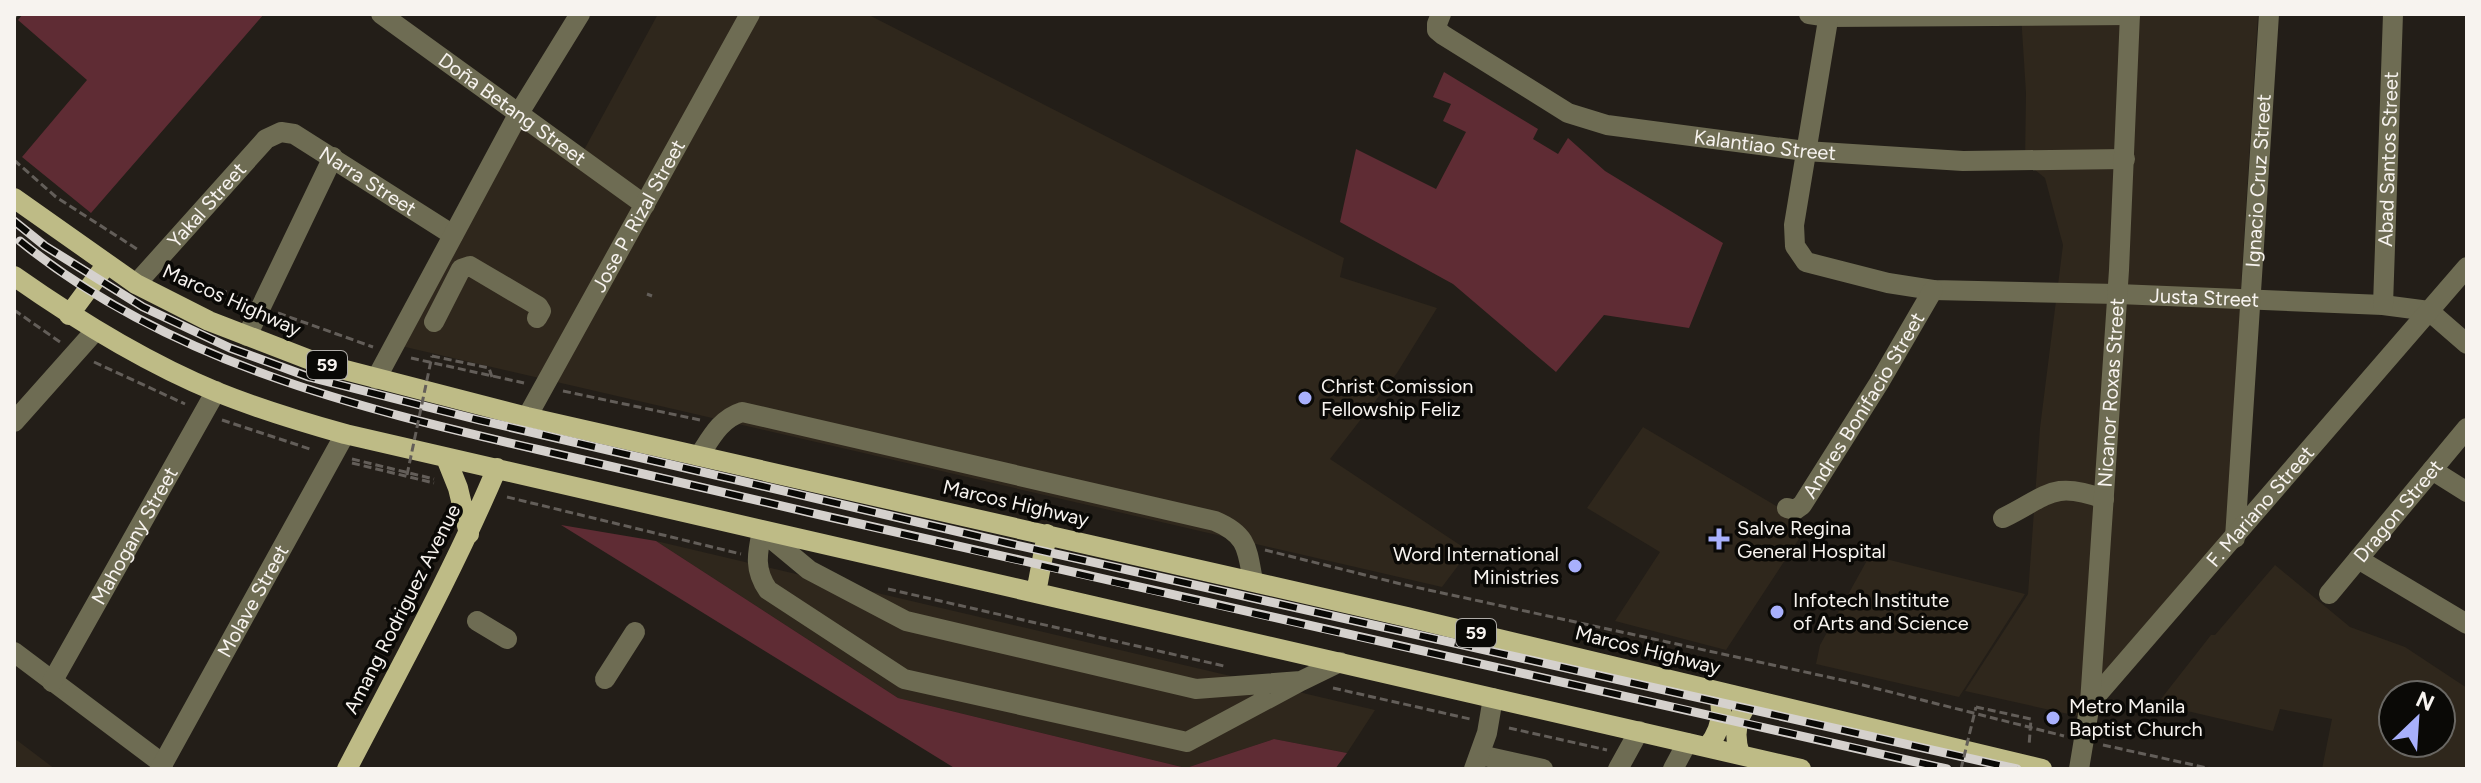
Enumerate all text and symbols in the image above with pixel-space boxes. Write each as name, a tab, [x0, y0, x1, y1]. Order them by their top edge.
street label: Doña Betang Street	[434, 48, 591, 170]
street label: Abad Santos Street	[2373, 71, 2403, 247]
street label: Ignacio Cruz Street	[2241, 93, 2276, 268]
street label: Kalantiao Street	[1692, 125, 1837, 165]
street label: Jose P. Rizal Street	[587, 135, 690, 296]
street label: Narra Street	[315, 141, 421, 221]
street label: Yakal Street	[162, 158, 251, 253]
street label: Marcos Highway	[159, 259, 305, 341]
street label: Justa Street	[2149, 283, 2260, 312]
street label: Nicanor Roxas Street	[2092, 297, 2129, 488]
street label: Andres Bonifacio Street	[1797, 308, 1929, 503]
road number: 59	[307, 351, 347, 379]
place label: Christ Comission Fellowship Feliz	[1321, 374, 1474, 421]
marker: Christ Comission Fellowship Feliz	[1296, 389, 1314, 407]
street label: F. Mariano Street	[2201, 441, 2319, 572]
street label: Dragon Street	[2348, 455, 2448, 567]
street label: Mahogany Street	[86, 463, 183, 609]
street label: Marcos Highway	[941, 475, 1092, 532]
street label: Amang Rodriguez Avenue	[339, 500, 465, 718]
place label: Salve Regina General Hospital	[1737, 516, 1886, 563]
marker: Salve Regina General Hospital	[1708, 528, 1730, 550]
street label: Molave Street	[212, 540, 294, 661]
place label: Word International Ministries	[1393, 542, 1559, 589]
marker: Word International Ministries	[1566, 557, 1584, 575]
place label: Infotech Institute of Arts and Science	[1793, 588, 1969, 635]
marker: Infotech Institute of Arts and Science	[1768, 603, 1786, 621]
road number: 59	[1456, 619, 1496, 647]
street label: Marcos Highway	[1573, 620, 1724, 680]
north arrow	[2377, 679, 2457, 759]
text: N	[2412, 685, 2439, 717]
place label: Metro Manila Baptist Church	[2069, 694, 2203, 741]
marker: Metro Manila Baptist Church	[2044, 709, 2062, 727]

